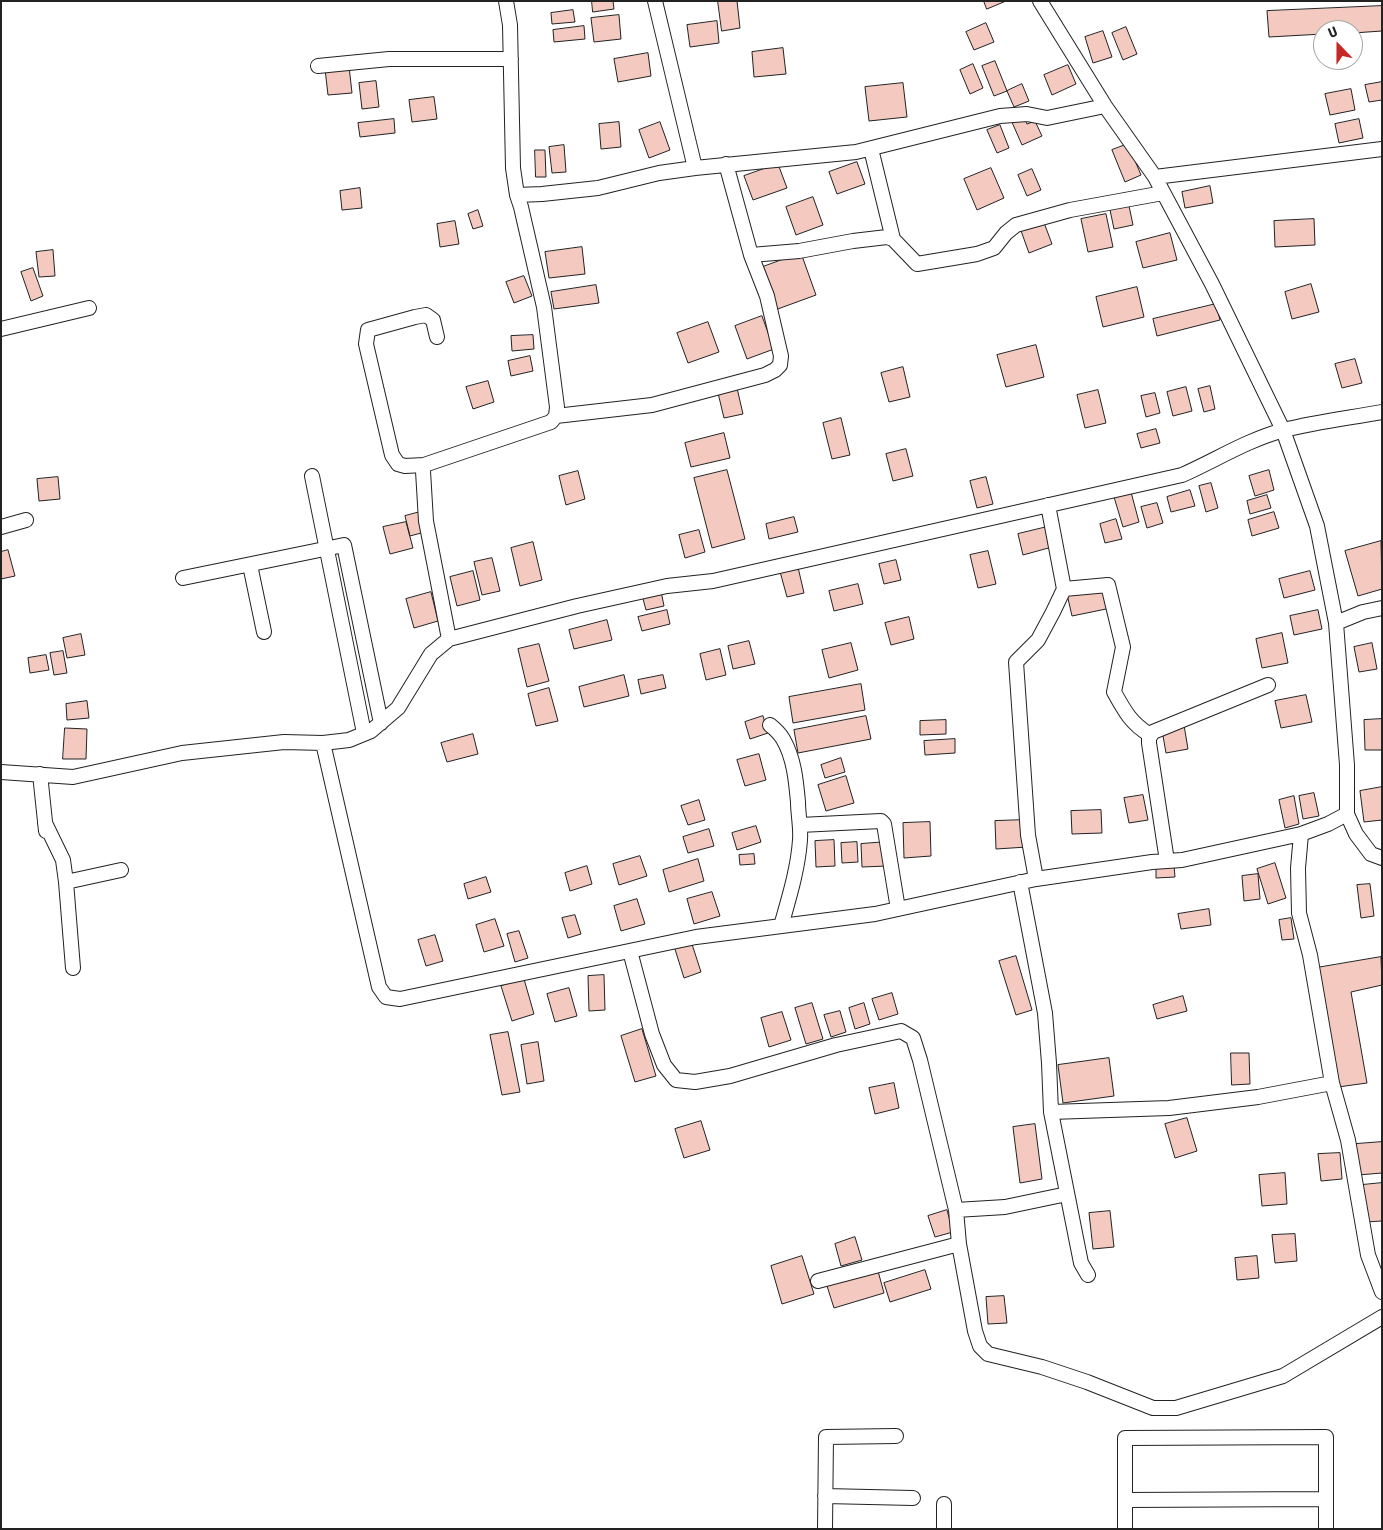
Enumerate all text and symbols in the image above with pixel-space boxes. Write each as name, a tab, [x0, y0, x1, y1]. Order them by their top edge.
north arrow	[1313, 20, 1363, 70]
text: U	[1326, 23, 1340, 41]

